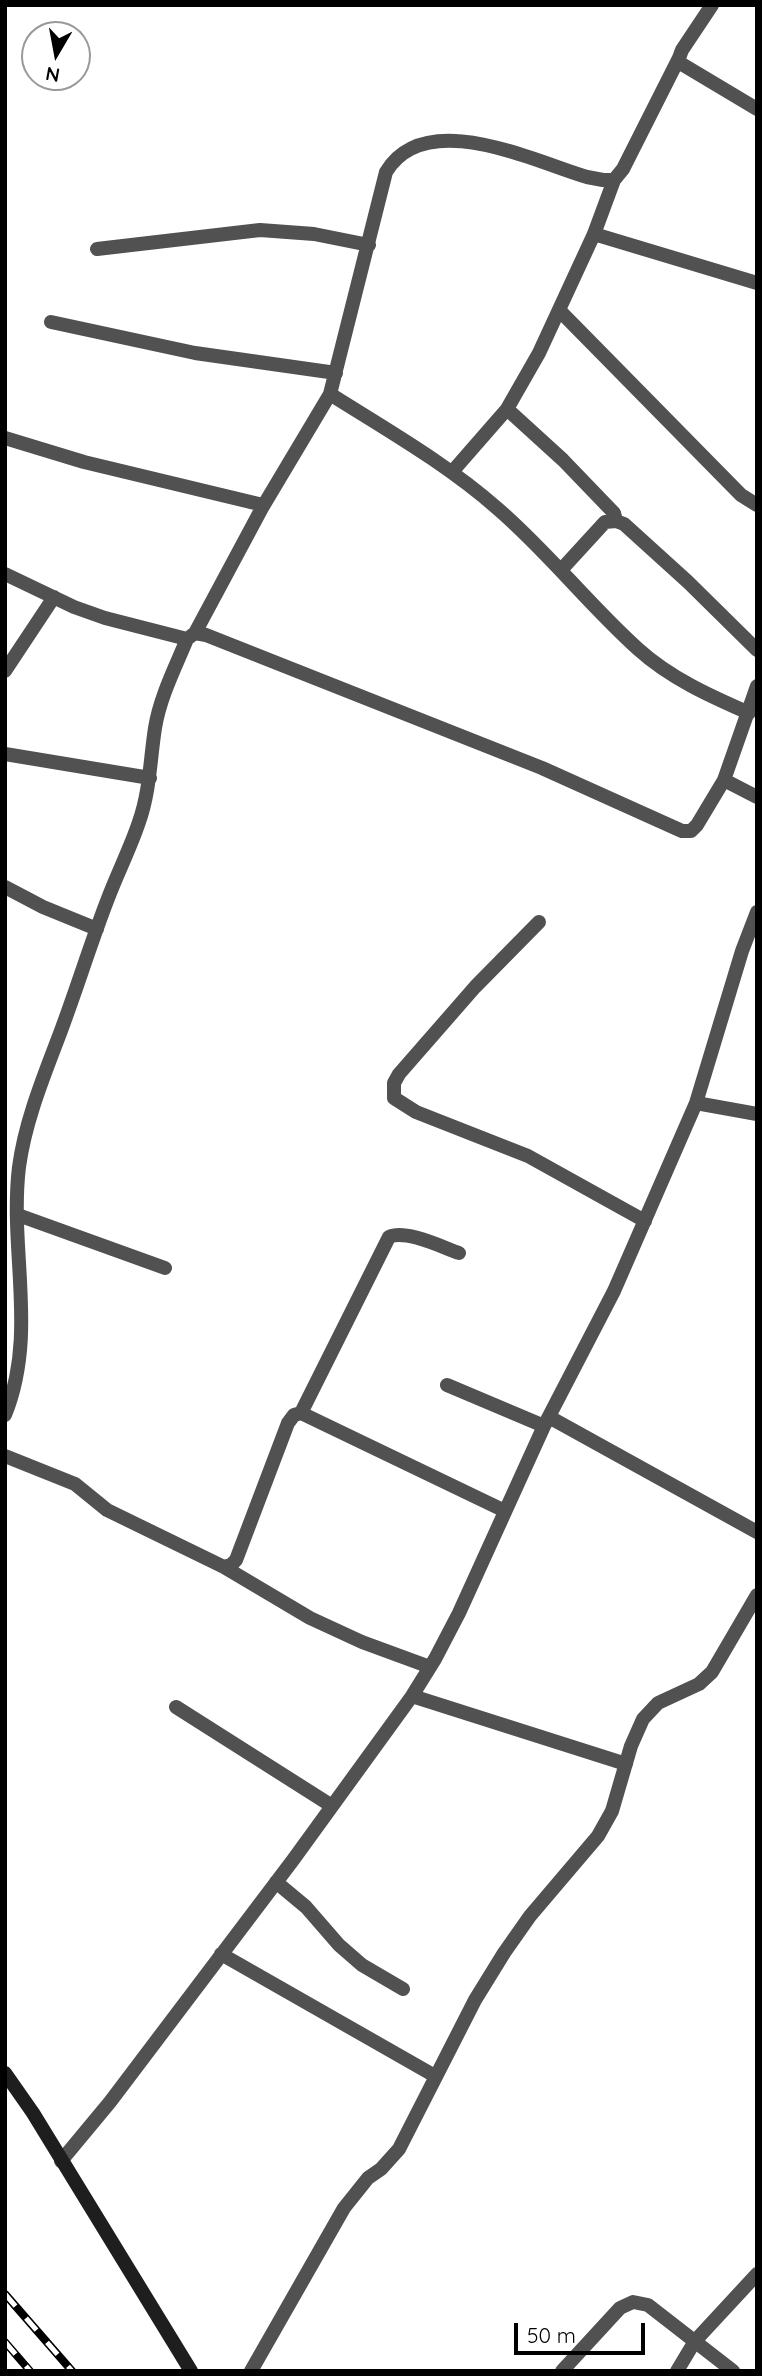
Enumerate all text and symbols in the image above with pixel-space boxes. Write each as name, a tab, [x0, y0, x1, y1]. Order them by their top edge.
north arrow	[21, 21, 91, 91]
text: N	[44, 62, 62, 88]
scale bar	[517, 2310, 648, 2354]
text: 50 m	[527, 2322, 576, 2348]

